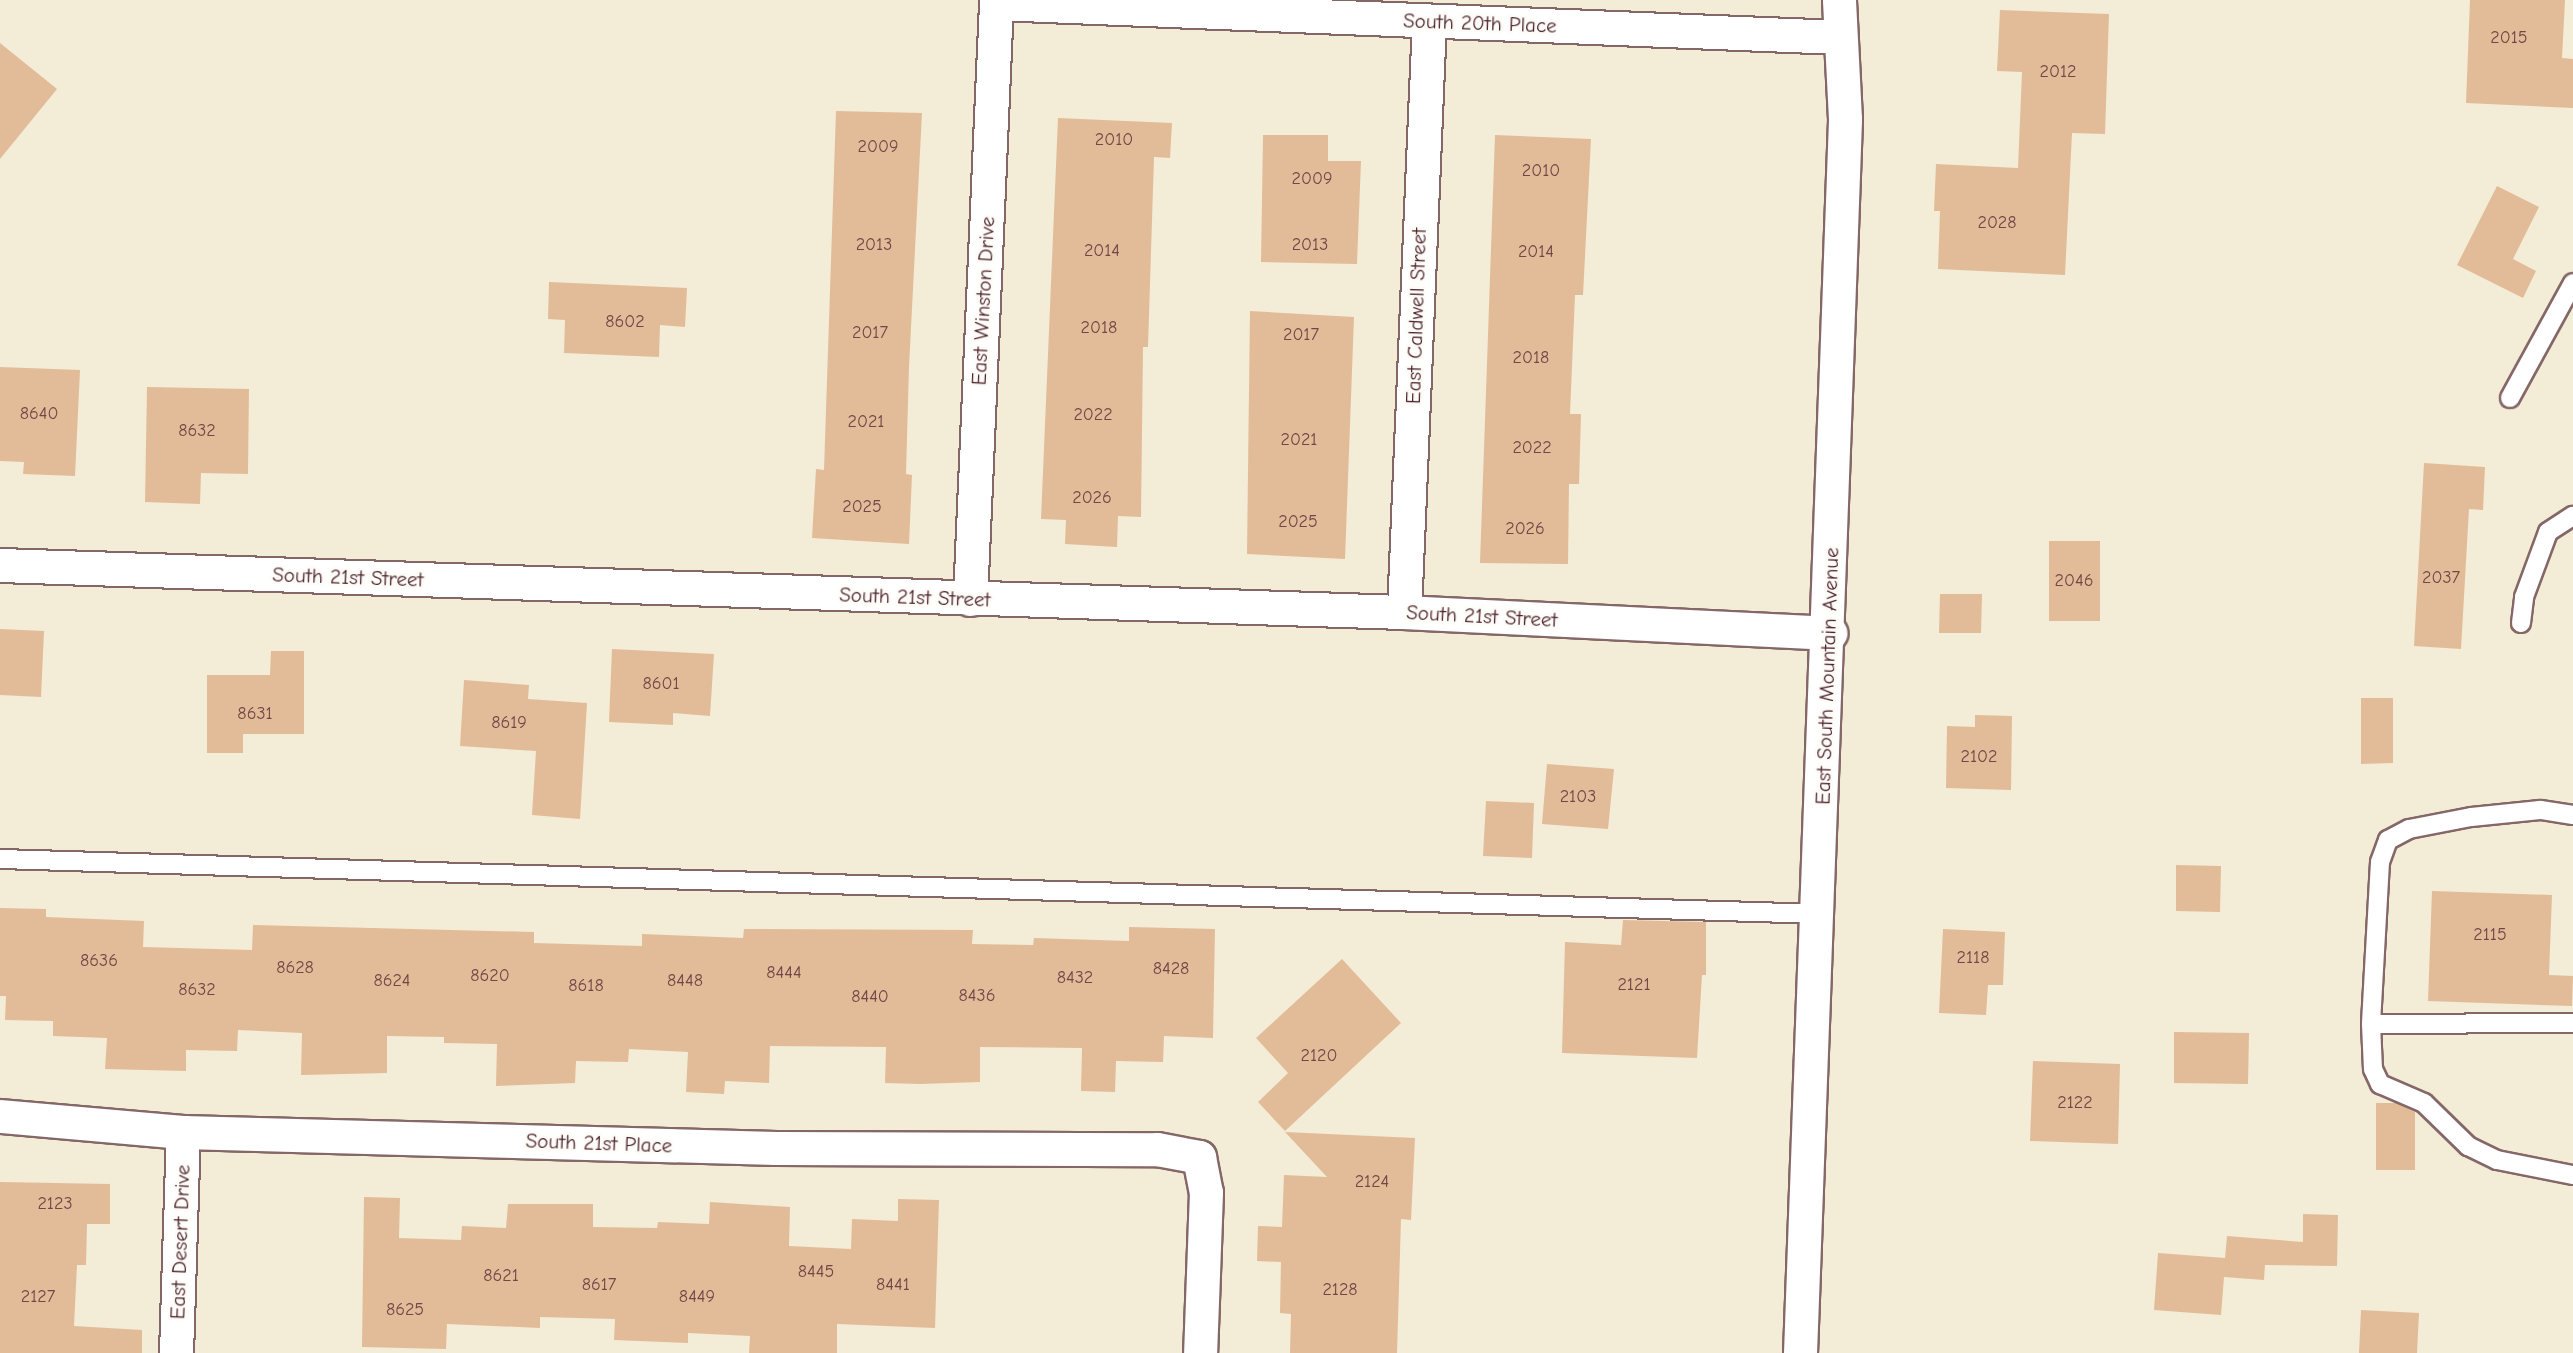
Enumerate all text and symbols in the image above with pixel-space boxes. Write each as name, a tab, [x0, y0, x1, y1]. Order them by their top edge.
street label: South 20th Place	[1403, 8, 1557, 38]
house number: 2015	[2490, 27, 2528, 49]
house number: 2012	[2040, 61, 2076, 83]
house number: 2010	[1095, 129, 1133, 151]
house number: 2009	[858, 136, 898, 158]
house number: 2010	[1522, 160, 1560, 182]
house number: 2009	[1292, 168, 1332, 190]
house number: 2028	[1977, 212, 2017, 234]
street label: East Winston Drive	[966, 216, 1000, 386]
street label: East Caldwell Street	[1400, 228, 1432, 404]
house number: 2013	[856, 234, 892, 256]
house number: 2013	[1292, 234, 1328, 256]
house number: 2014	[1084, 240, 1120, 262]
house number: 2014	[1518, 241, 1554, 263]
house number: 8602	[605, 311, 645, 333]
house number: 2018	[1081, 317, 1117, 339]
house number: 2017	[852, 322, 888, 344]
house number: 2017	[1283, 324, 1319, 346]
house number: 2018	[1513, 347, 1549, 369]
house number: 8640	[20, 403, 58, 425]
house number: 2022	[1073, 404, 1113, 426]
house number: 2021	[848, 411, 884, 433]
house number: 8632	[178, 420, 216, 442]
house number: 2021	[1281, 429, 1317, 451]
house number: 2022	[1512, 437, 1552, 459]
house number: 2026	[1072, 487, 1112, 509]
house number: 2025	[842, 496, 882, 518]
house number: 2025	[1278, 511, 1318, 533]
house number: 2026	[1505, 518, 1545, 540]
street label: East South Mountain Avenue	[1810, 547, 1844, 805]
street label: South 21st Street	[272, 562, 424, 592]
house number: 2037	[2422, 567, 2460, 589]
house number: 2046	[2055, 570, 2093, 592]
street label: South 21st Street	[839, 582, 991, 612]
street label: South 21st Street	[1406, 599, 1558, 633]
house number: 8601	[642, 673, 680, 695]
house number: 8631	[237, 703, 273, 725]
house number: 8619	[491, 712, 527, 734]
house number: 2102	[1961, 746, 1997, 768]
house number: 2103	[1560, 786, 1596, 808]
house number: 2115	[2473, 924, 2507, 946]
house number: 2118	[1957, 947, 1989, 969]
house number: 8636	[80, 950, 118, 972]
house number: 8628	[276, 957, 314, 979]
house number: 8428	[1153, 958, 1189, 980]
house number: 8444	[766, 962, 802, 984]
house number: 8620	[470, 965, 510, 987]
house number: 8432	[1057, 967, 1093, 989]
house number: 8624	[373, 970, 411, 992]
house number: 8448	[667, 970, 703, 992]
house number: 2121	[1617, 974, 1651, 996]
house number: 8618	[568, 975, 604, 997]
house number: 8632	[178, 979, 216, 1001]
house number: 8436	[959, 985, 995, 1007]
house number: 8440	[851, 986, 889, 1008]
house number: 2120	[1301, 1045, 1337, 1067]
house number: 2122	[2057, 1092, 2093, 1114]
street label: South 21st Place	[525, 1128, 673, 1158]
street label: East Desert Drive	[165, 1164, 195, 1320]
house number: 2124	[1355, 1171, 1389, 1193]
house number: 2123	[37, 1193, 73, 1215]
house number: 8445	[798, 1261, 834, 1283]
house number: 8621	[483, 1265, 519, 1287]
house number: 8617	[582, 1274, 616, 1296]
house number: 8441	[876, 1274, 910, 1296]
house number: 2128	[1322, 1279, 1358, 1301]
house number: 2127	[21, 1286, 55, 1308]
house number: 8449	[679, 1286, 715, 1308]
house number: 8625	[386, 1299, 424, 1321]

